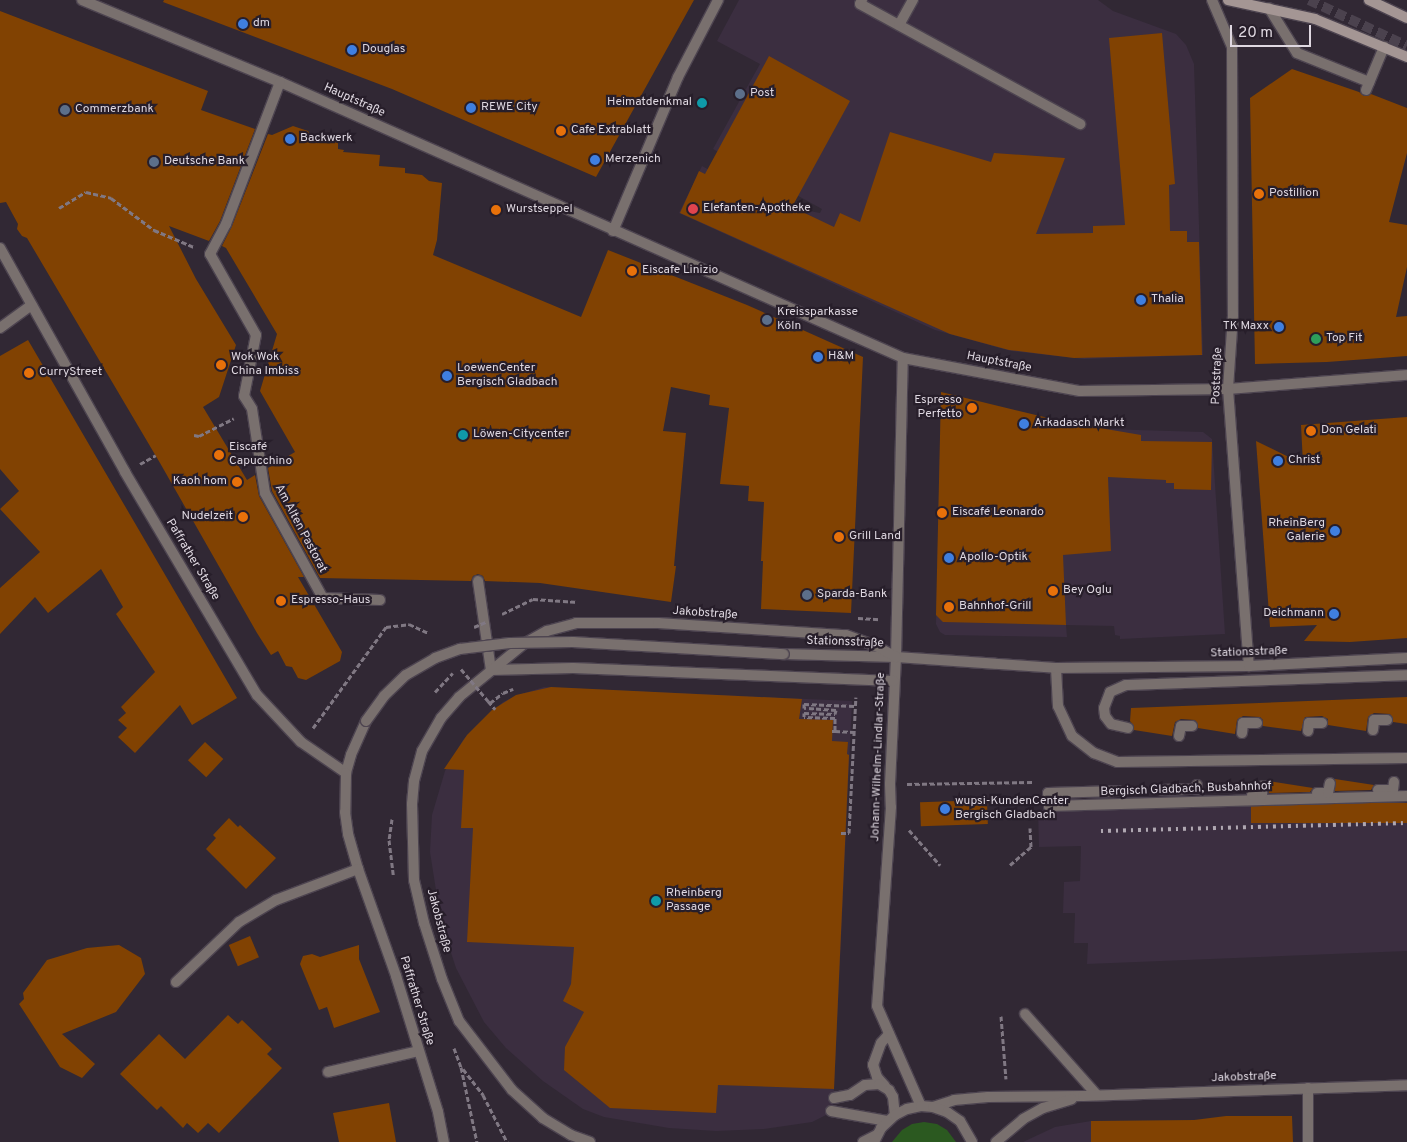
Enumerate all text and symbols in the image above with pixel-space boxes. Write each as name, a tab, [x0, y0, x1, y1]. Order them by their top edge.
scale bar	[1232, 15, 1313, 47]
place label: dm	[253, 17, 270, 31]
marker: dm	[237, 18, 249, 30]
text: 20 m	[1238, 24, 1273, 43]
place label: Douglas	[362, 43, 405, 57]
marker: Douglas	[346, 44, 358, 56]
street label: Hauptstraße	[321, 81, 387, 121]
place label: Post	[750, 87, 774, 101]
marker: Post	[734, 88, 746, 100]
place label: Heimatdenkmal	[607, 96, 692, 110]
marker: Heimatdenkmal	[696, 97, 708, 109]
place label: REWE City	[481, 101, 538, 115]
marker: REWE City	[465, 102, 477, 114]
place label: Commerzbank	[75, 103, 154, 117]
marker: Commerzbank	[59, 104, 71, 116]
place label: Cafe Extrablatt	[571, 124, 651, 138]
marker: Cafe Extrablatt	[555, 125, 567, 137]
place label: Backwerk	[300, 132, 353, 146]
marker: Backwerk	[284, 133, 296, 145]
place label: Merzenich	[605, 153, 661, 167]
marker: Merzenich	[589, 154, 601, 166]
place label: Deutsche Bank	[164, 155, 245, 169]
marker: Deutsche Bank	[148, 156, 160, 168]
place label: Postillion	[1269, 187, 1319, 201]
marker: Postillion	[1253, 188, 1265, 200]
place label: Elefanten-Apotheke	[703, 202, 811, 216]
place label: Wurstseppel	[506, 203, 573, 217]
marker: Elefanten-Apotheke	[687, 203, 699, 215]
marker: Wurstseppel	[490, 204, 502, 216]
place label: Eiscafe Linizio	[642, 264, 718, 278]
marker: Eiscafe Linizio	[626, 265, 638, 277]
place label: Thalia	[1151, 293, 1184, 307]
marker: Thalia	[1135, 294, 1147, 306]
place label: Kreissparkasse Köln	[777, 306, 858, 334]
marker: Kreissparkasse Köln	[761, 314, 773, 326]
place label: TK Maxx	[1223, 320, 1269, 334]
marker: TK Maxx	[1273, 321, 1285, 333]
place label: Top Fit	[1326, 332, 1362, 346]
marker: Top Fit	[1310, 333, 1322, 345]
street label: Poststraße	[1210, 347, 1226, 405]
place label: H&M	[828, 350, 854, 364]
street label: Hauptstraße	[965, 350, 1033, 376]
place label: Wok Wok China Imbiss	[231, 351, 299, 379]
marker: H&M	[812, 351, 824, 363]
marker: Wok Wok China Imbiss	[215, 359, 227, 371]
place label: LoewenCenter Bergisch Gladbach	[457, 362, 558, 390]
place label: CurryStreet	[39, 366, 102, 380]
marker: CurryStreet	[23, 367, 35, 379]
marker: LoewenCenter Bergisch Gladbach	[441, 370, 453, 382]
place label: Espresso Perfetto	[914, 394, 962, 422]
marker: Espresso Perfetto	[966, 402, 978, 414]
place label: Arkadasch Markt	[1034, 417, 1125, 431]
marker: Arkadasch Markt	[1018, 418, 1030, 430]
place label: Don Gelati	[1321, 424, 1377, 438]
marker: Don Gelati	[1305, 425, 1317, 437]
place label: Löwen-Citycenter	[473, 428, 569, 442]
marker: Löwen-Citycenter	[457, 429, 469, 441]
place label: Eiscafé Capucchino	[229, 441, 292, 469]
marker: Eiscafé Capucchino	[213, 449, 225, 461]
place label: Christ	[1288, 454, 1320, 468]
marker: Christ	[1272, 455, 1284, 467]
place label: Kaoh hom	[173, 475, 227, 489]
marker: Kaoh hom	[231, 476, 243, 488]
street label: Am Alten Pastorat	[271, 482, 329, 576]
place label: Eiscafé Leonardo	[952, 506, 1044, 520]
marker: Eiscafé Leonardo	[936, 507, 948, 519]
place label: Nudelzeit	[181, 510, 233, 524]
marker: Nudelzeit	[237, 511, 249, 523]
street label: Paffrather Straße	[162, 517, 222, 603]
place label: RheinBerg Galerie	[1268, 517, 1325, 545]
marker: RheinBerg Galerie	[1329, 525, 1341, 537]
place label: Grill Land	[849, 530, 901, 544]
marker: Grill Land	[833, 531, 845, 543]
place label: Apollo-Optik	[959, 551, 1028, 565]
marker: Apollo-Optik	[943, 552, 955, 564]
place label: Bey Oglu	[1063, 584, 1112, 598]
marker: Bey Oglu	[1047, 585, 1059, 597]
place label: Sparda-Bank	[817, 588, 887, 602]
marker: Sparda-Bank	[801, 589, 813, 601]
place label: Espresso-Haus	[291, 594, 370, 608]
marker: Espresso-Haus	[275, 595, 287, 607]
place label: Bahnhof-Grill	[959, 600, 1031, 614]
marker: Bahnhof-Grill	[943, 601, 955, 613]
street label: Jakobstraße	[672, 605, 738, 623]
place label: Deichmann	[1263, 607, 1324, 621]
marker: Deichmann	[1328, 608, 1340, 620]
street label: Stationsstraße	[806, 634, 884, 652]
street label: Stationsstraße	[1210, 644, 1288, 662]
street label: Johann-Wilhelm-Lindlar-Straße	[869, 672, 889, 842]
street label: Bergisch Gladbach, Busbahnhof	[1100, 780, 1272, 800]
place label: wupsi-KundenCenter Bergisch Gladbach	[955, 795, 1069, 823]
marker: wupsi-KundenCenter Bergisch Gladbach	[939, 803, 951, 815]
street label: Jakobstraße	[423, 887, 453, 955]
place label: Rheinberg Passage	[666, 887, 722, 915]
marker: Rheinberg Passage	[650, 895, 662, 907]
street label: Paffrather Straße	[396, 955, 436, 1047]
street label: Jakobstraße	[1211, 1070, 1277, 1086]

